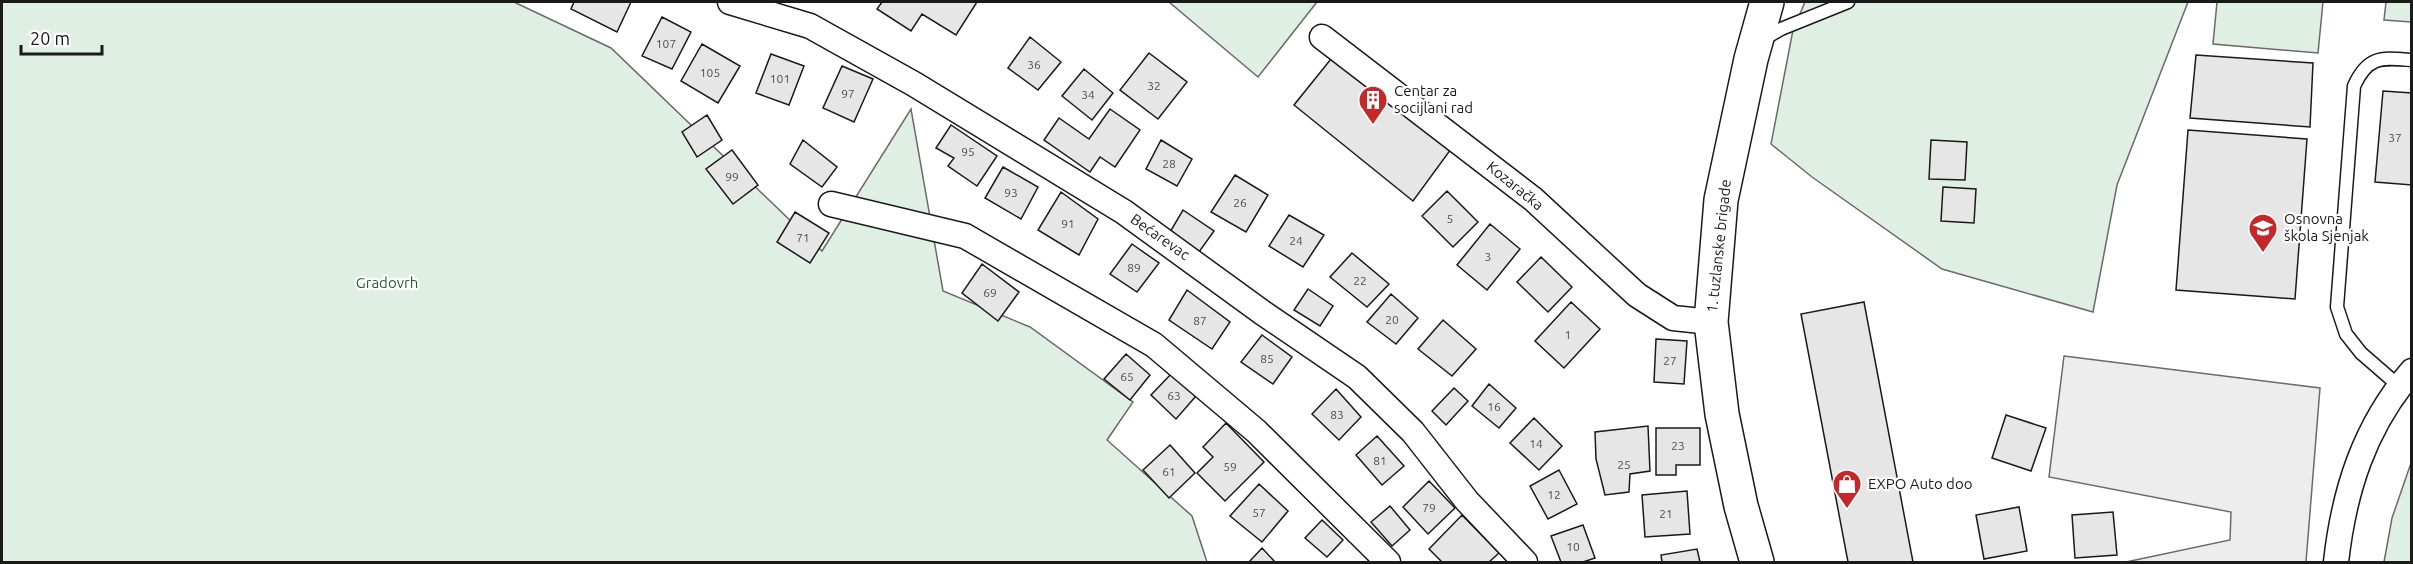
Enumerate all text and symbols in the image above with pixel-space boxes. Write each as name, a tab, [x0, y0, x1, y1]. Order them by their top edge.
scale bar	[21, 18, 102, 56]
text: 20 m	[30, 28, 70, 48]
house number: 107	[656, 37, 676, 50]
house number: 36	[1027, 58, 1041, 71]
house number: 105	[700, 66, 720, 79]
house number: 101	[770, 72, 790, 85]
house number: 32	[1147, 79, 1161, 92]
place label: Centar za socijlani rad	[1394, 82, 1473, 116]
building icon: Centar za socijlani rad	[1357, 84, 1389, 126]
house number: 97	[841, 87, 855, 100]
house number: 34	[1081, 88, 1095, 101]
house number: 37	[2388, 131, 2402, 144]
house number: 95	[961, 145, 975, 158]
house number: 28	[1162, 157, 1176, 170]
street label: Kozaračka	[1484, 158, 1547, 214]
house number: 99	[725, 170, 739, 183]
street label: 1. tuzlanske brigade	[1703, 178, 1734, 314]
house number: 93	[1004, 186, 1018, 199]
house number: 26	[1233, 196, 1247, 209]
street label: Bećarevac	[1127, 210, 1193, 263]
place label: Osnovna škola Sjenjak	[2284, 210, 2369, 244]
house number: 5	[1447, 212, 1453, 225]
school or university icon: Osnovna škola Sjenjak	[2247, 212, 2279, 254]
house number: 91	[1061, 217, 1075, 230]
house number: 71	[796, 231, 810, 244]
house number: 24	[1289, 234, 1303, 247]
house number: 3	[1485, 250, 1491, 263]
house number: 89	[1127, 261, 1141, 274]
park label: Gradovrh	[356, 274, 418, 291]
house number: 22	[1353, 274, 1367, 287]
house number: 69	[983, 286, 997, 299]
house number: 20	[1385, 313, 1399, 326]
house number: 87	[1193, 314, 1207, 327]
house number: 1	[1565, 328, 1571, 341]
house number: 85	[1260, 352, 1274, 365]
house number: 27	[1663, 354, 1677, 367]
house number: 65	[1120, 370, 1134, 383]
house number: 63	[1167, 389, 1181, 402]
house number: 16	[1487, 400, 1501, 413]
house number: 83	[1330, 408, 1344, 421]
house number: 14	[1529, 437, 1543, 450]
house number: 23	[1671, 439, 1685, 452]
house number: 81	[1373, 454, 1387, 467]
house number: 25	[1617, 458, 1631, 471]
house number: 59	[1223, 460, 1237, 473]
house number: 61	[1162, 465, 1176, 478]
shop icon: EXPO Auto doo	[1831, 468, 1863, 510]
place label: EXPO Auto doo	[1868, 475, 1972, 492]
house number: 12	[1547, 488, 1561, 501]
house number: 79	[1422, 501, 1436, 514]
house number: 57	[1252, 506, 1266, 519]
house number: 21	[1659, 507, 1673, 520]
house number: 10	[1566, 540, 1580, 553]

